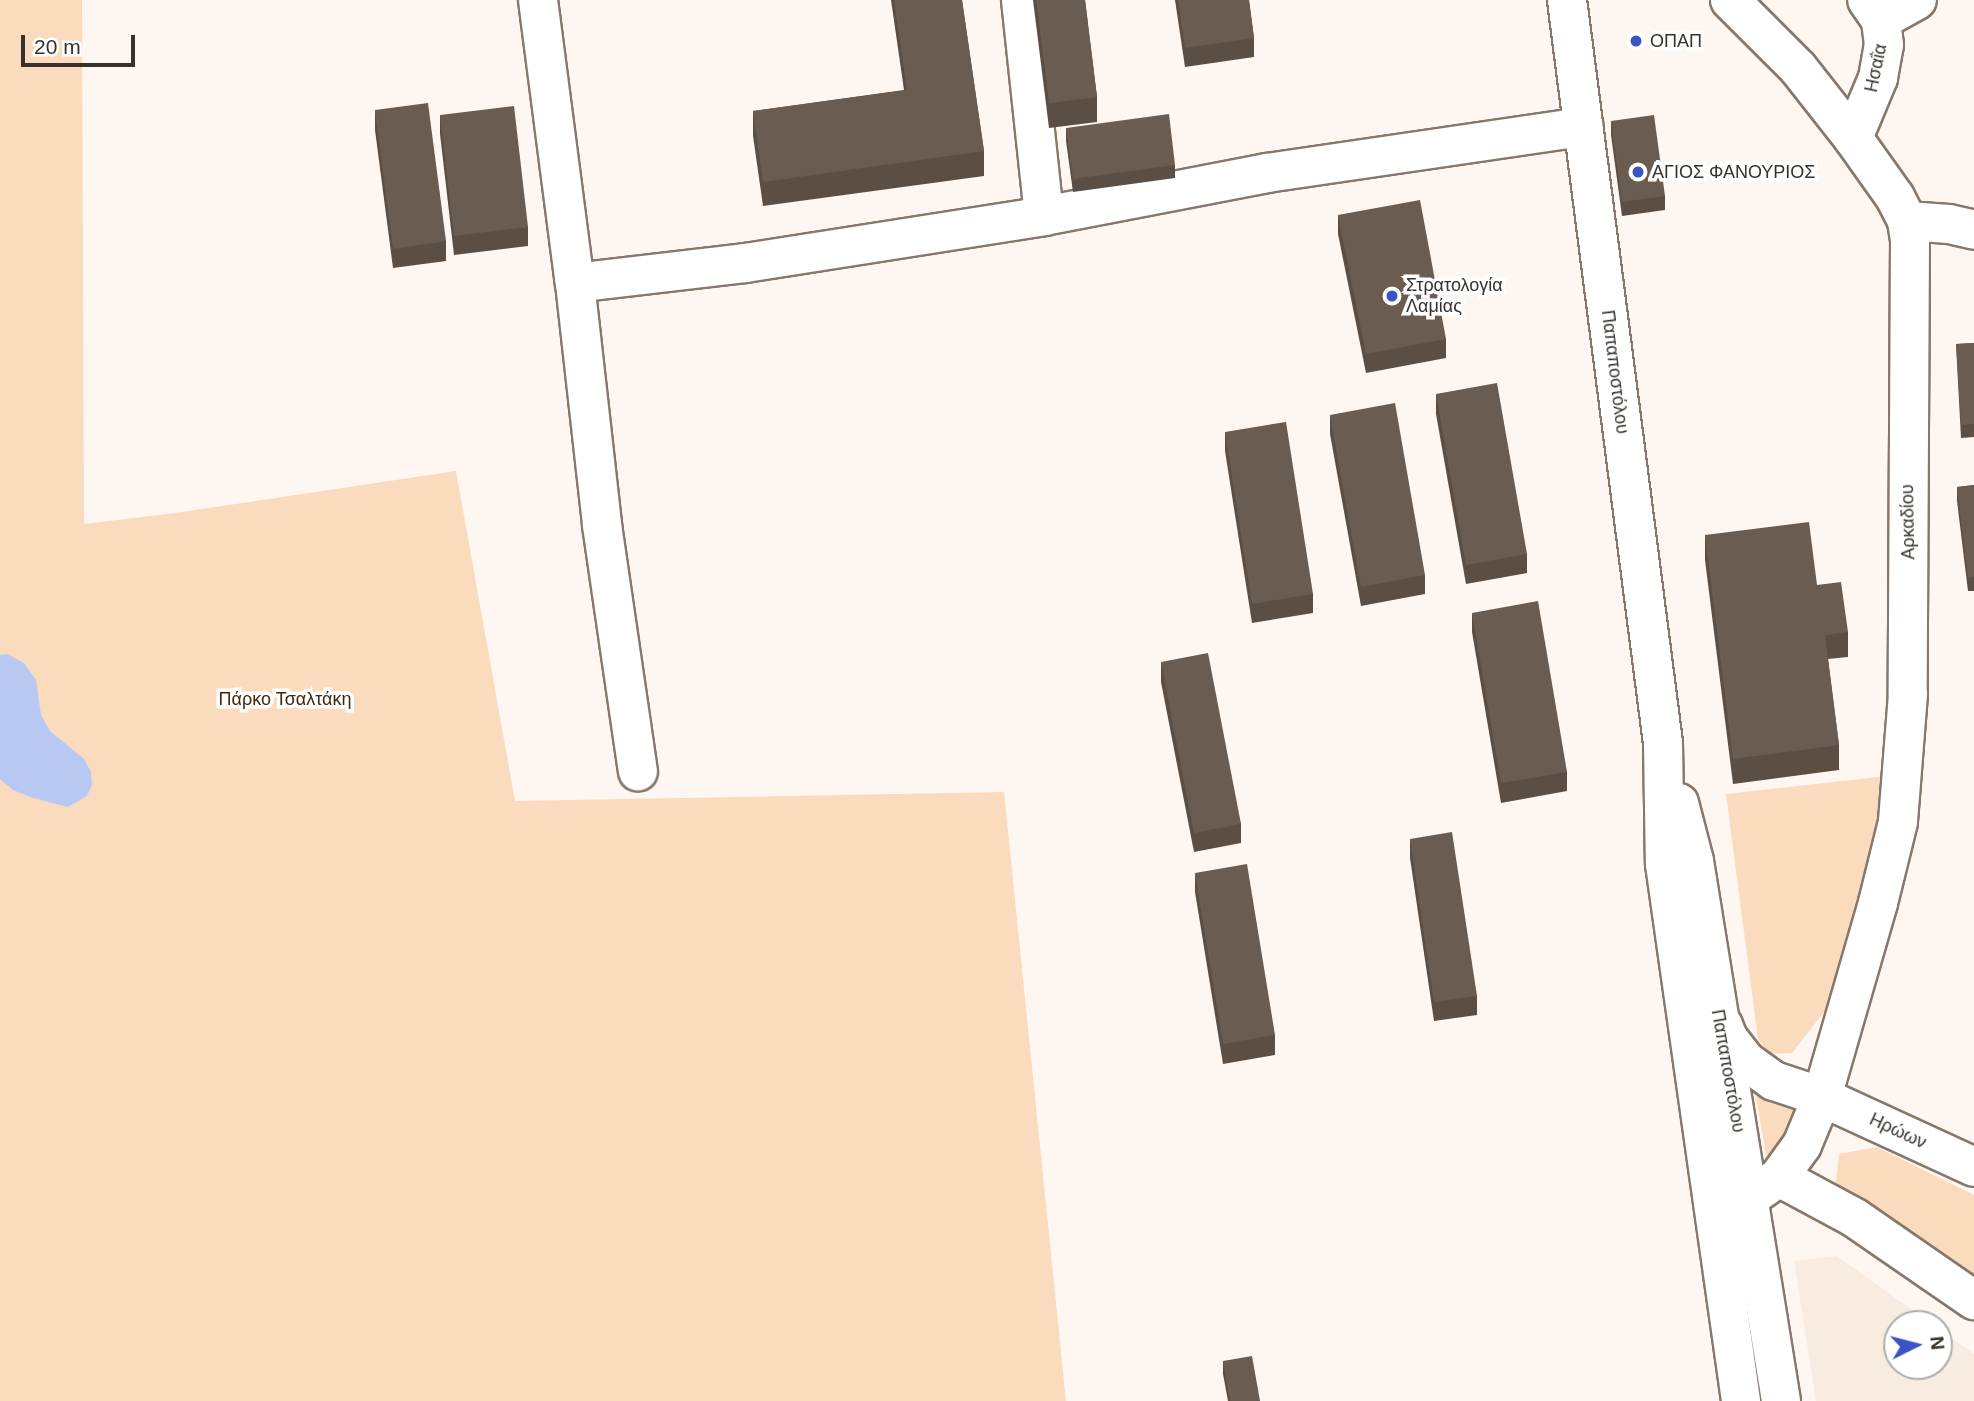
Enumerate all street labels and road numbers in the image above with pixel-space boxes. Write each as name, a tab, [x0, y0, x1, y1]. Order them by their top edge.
street label: Ησαΐα	[1860, 42, 1892, 94]
street label: Παπαποστόλου	[1597, 309, 1633, 435]
street label: Αρκαδίου	[1897, 484, 1919, 560]
street label: Παπαποστόλου	[1707, 1008, 1749, 1134]
street label: Ηρώων	[1866, 1108, 1930, 1154]

